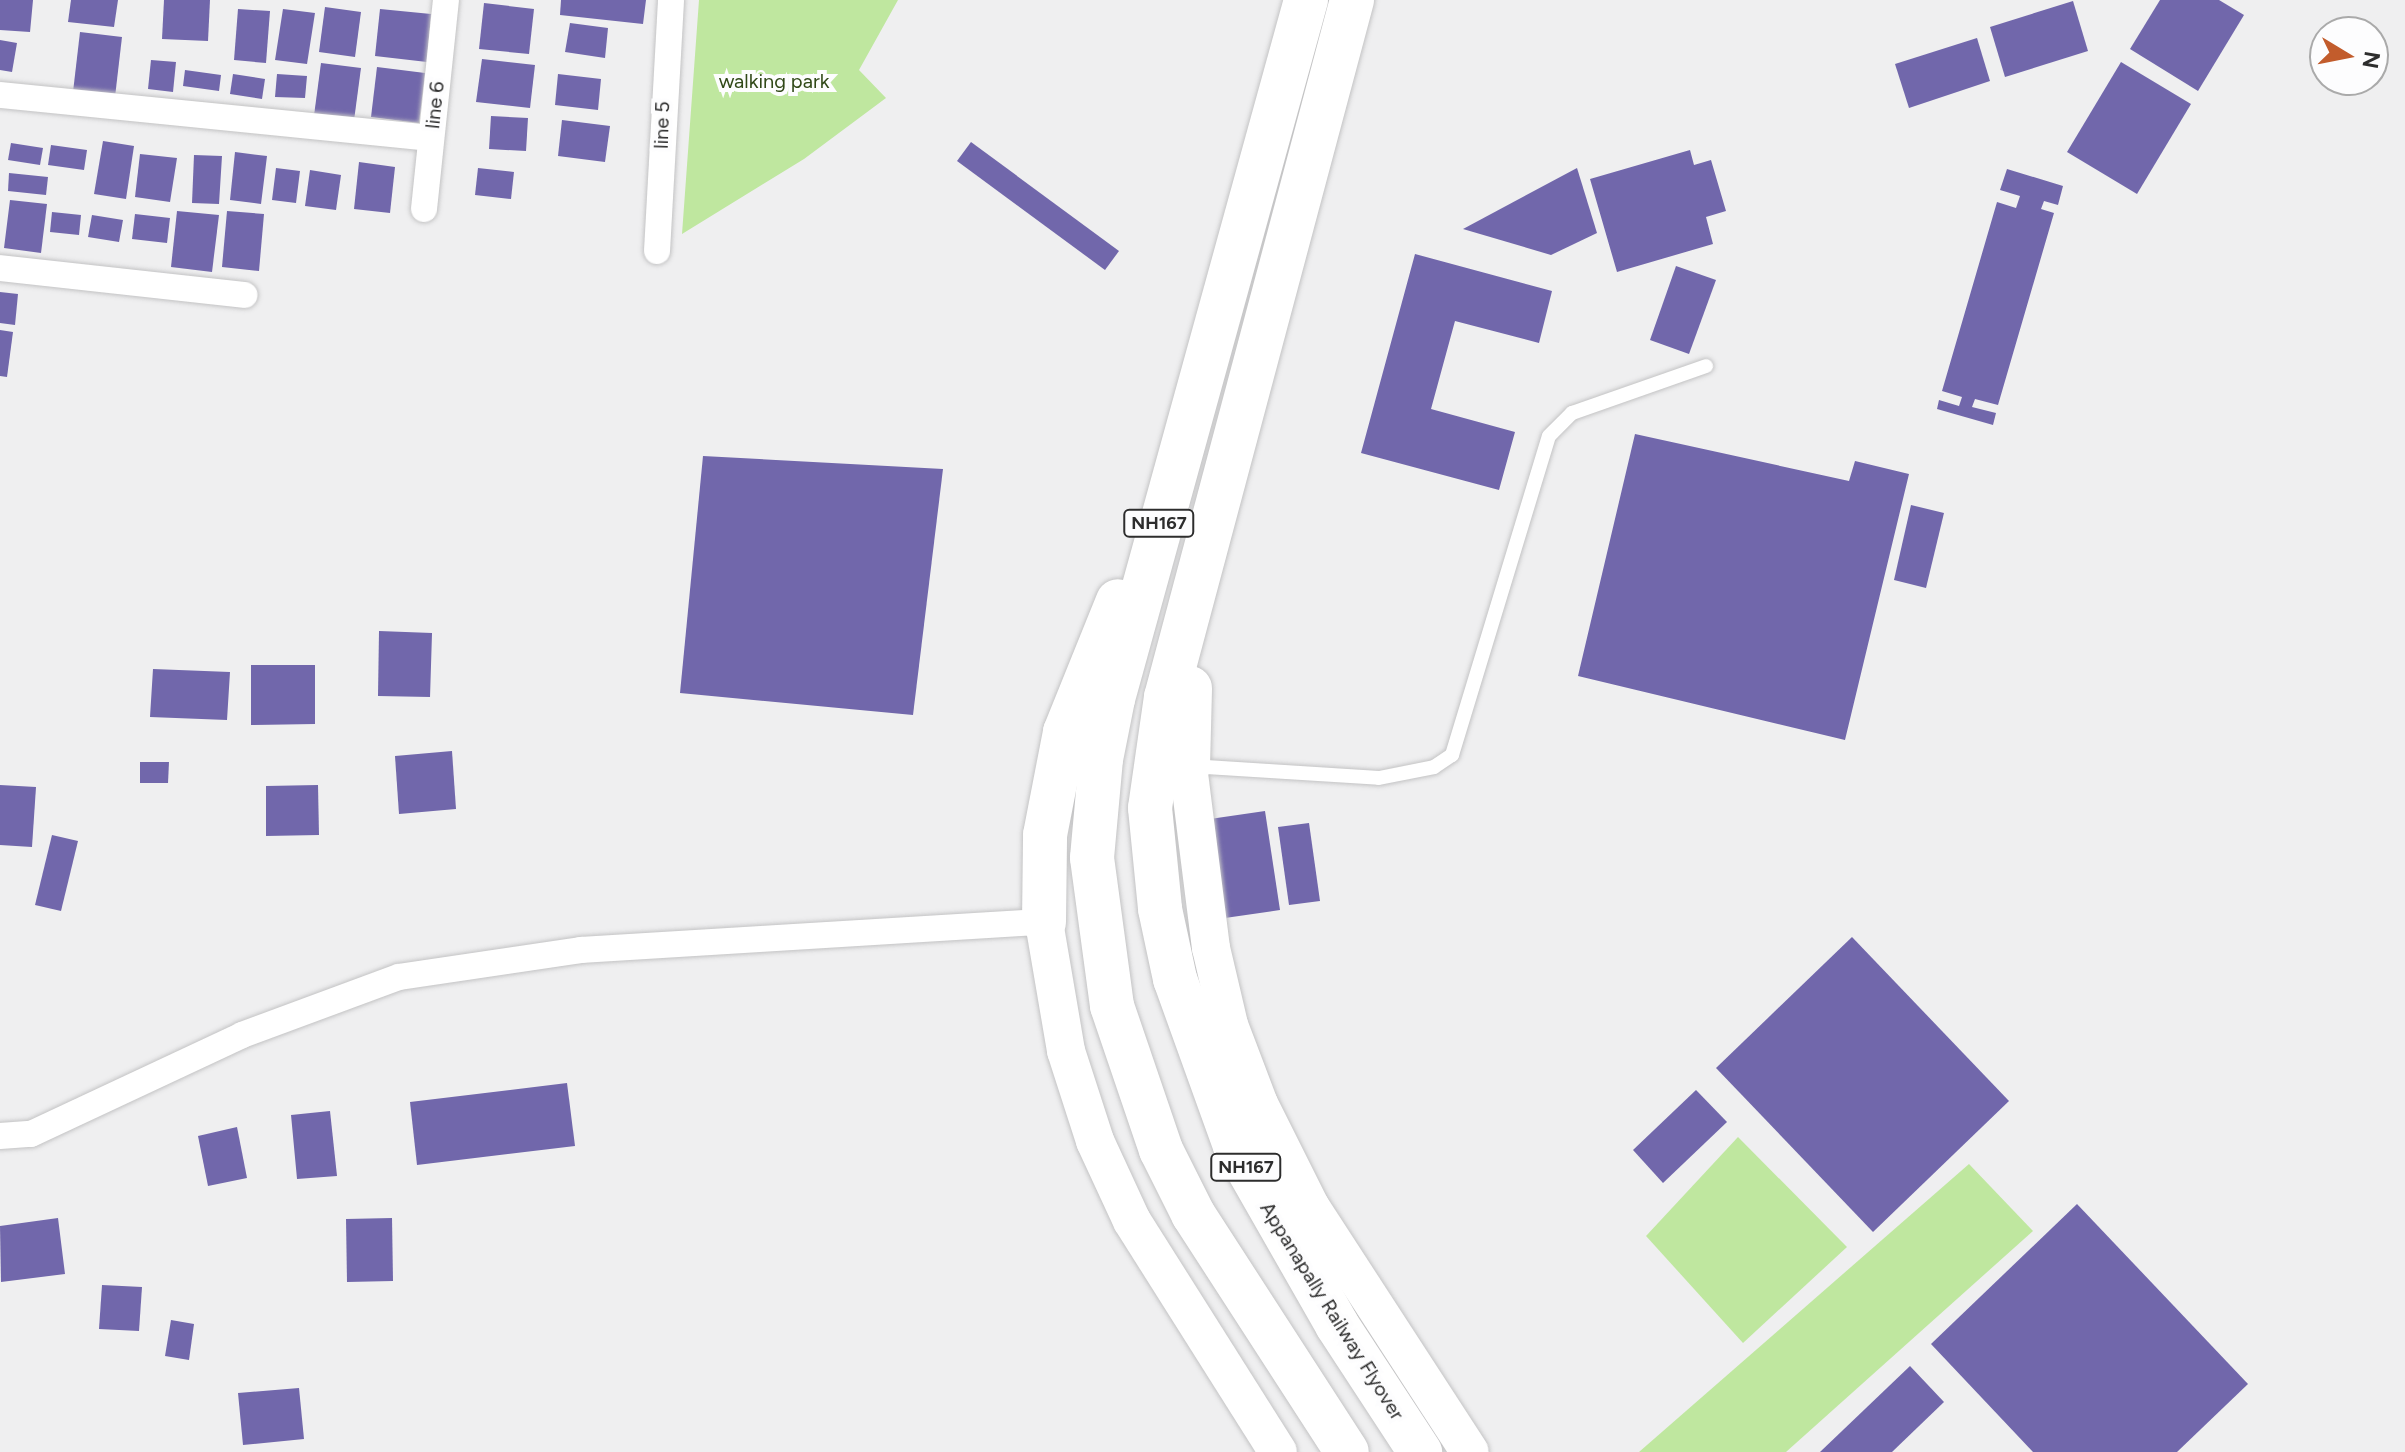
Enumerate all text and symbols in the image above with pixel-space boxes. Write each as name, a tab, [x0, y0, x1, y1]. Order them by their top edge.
north arrow	[2309, 16, 2389, 96]
text: N	[2356, 49, 2386, 71]
park label: walking park	[719, 69, 829, 93]
street label: line 6	[421, 80, 449, 130]
street label: line 5	[649, 101, 675, 149]
road number: NH167	[1123, 509, 1195, 537]
road number: NH167	[1210, 1153, 1282, 1181]
street label: Appanapally Railway Flyover	[1255, 1198, 1409, 1424]

